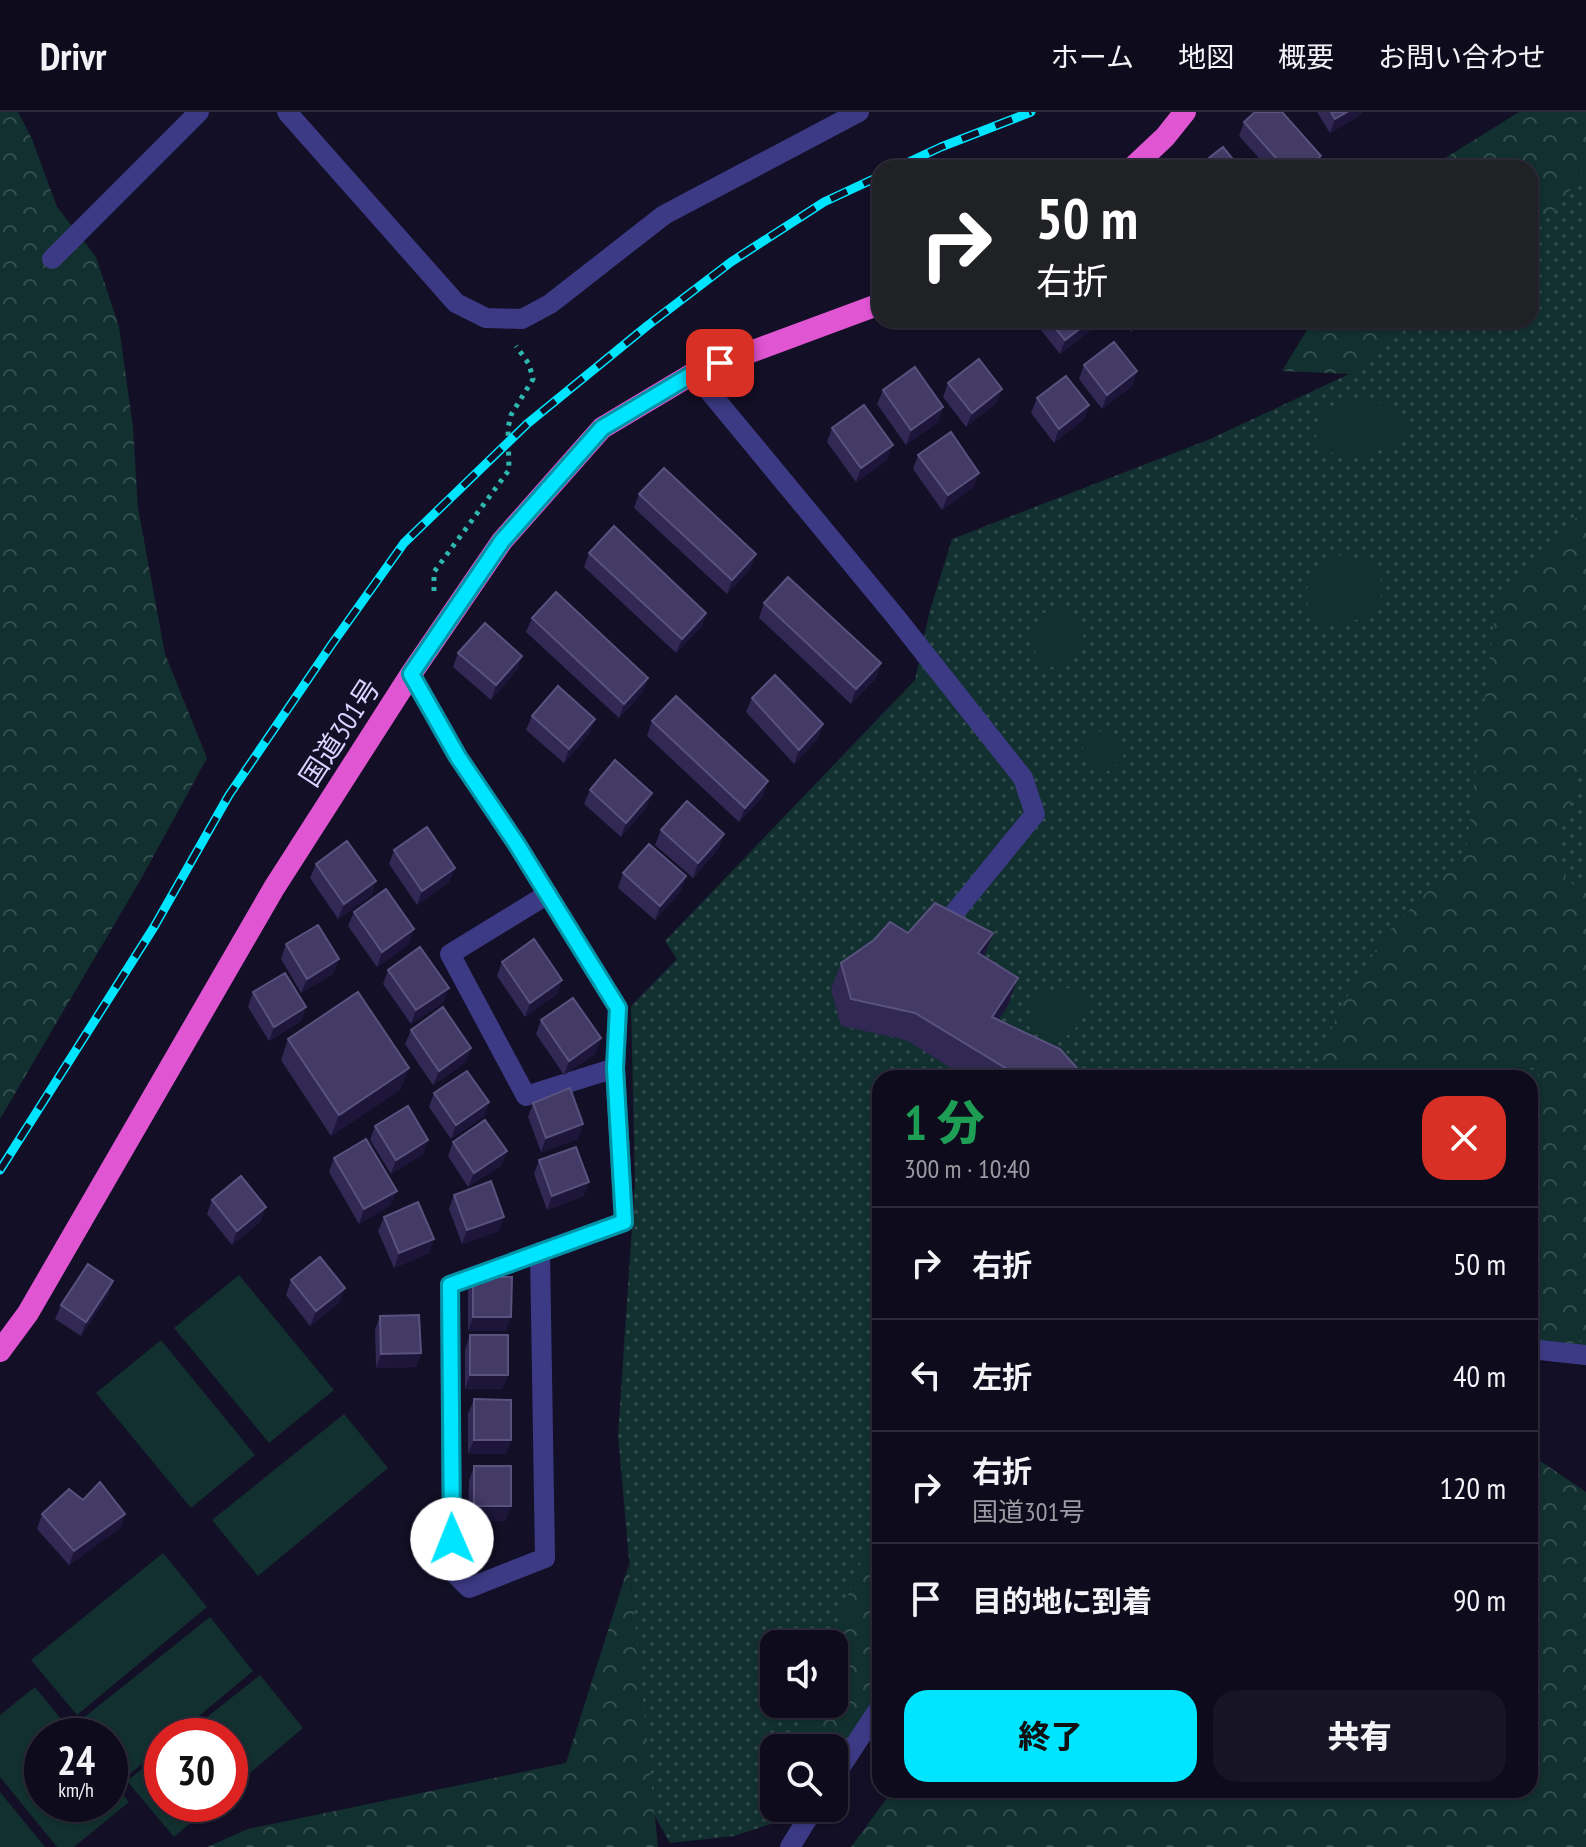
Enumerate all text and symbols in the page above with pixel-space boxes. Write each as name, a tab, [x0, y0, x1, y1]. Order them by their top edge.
text: Drivr	[40, 31, 106, 80]
text: ホーム	[1051, 38, 1134, 75]
text: 地図	[1178, 38, 1234, 75]
text: 概要	[1278, 38, 1334, 75]
text: お問い合わせ	[1378, 38, 1546, 75]
text: 50 m	[1036, 182, 1138, 254]
icon: right	[904, 192, 1008, 296]
text: 右折	[1036, 257, 1108, 304]
pin	[686, 329, 754, 397]
icon: arrive	[698, 341, 742, 385]
street label: 国道301号	[290, 671, 388, 793]
text: 1 分	[904, 1091, 985, 1153]
button: close	[1422, 1096, 1506, 1180]
text: 300 m · 10:40	[904, 1152, 1030, 1185]
icon: right	[904, 1241, 948, 1285]
text: 50 m	[1453, 1244, 1506, 1283]
text: 右折	[972, 1245, 1032, 1284]
icon: left	[904, 1353, 948, 1397]
text: 40 m	[1453, 1356, 1506, 1395]
text: 左折	[972, 1357, 1032, 1396]
text: 右折	[972, 1451, 1032, 1490]
icon: right	[904, 1465, 948, 1509]
text: 120 m	[1440, 1468, 1506, 1507]
text: 国道301号	[972, 1495, 1085, 1528]
position arrow	[410, 1497, 494, 1581]
icon: arrive	[904, 1577, 948, 1621]
text: 90 m	[1453, 1580, 1506, 1619]
text: 目的地に到着	[972, 1581, 1152, 1620]
map controls	[760, 1630, 848, 1822]
button: sound	[760, 1630, 848, 1718]
button: 終了	[904, 1690, 1197, 1782]
button: 共有	[1213, 1690, 1506, 1782]
speed limit sign: 30	[144, 1718, 248, 1822]
text: 24	[57, 1734, 95, 1786]
button: search	[760, 1734, 848, 1822]
text: km/h	[58, 1777, 94, 1803]

